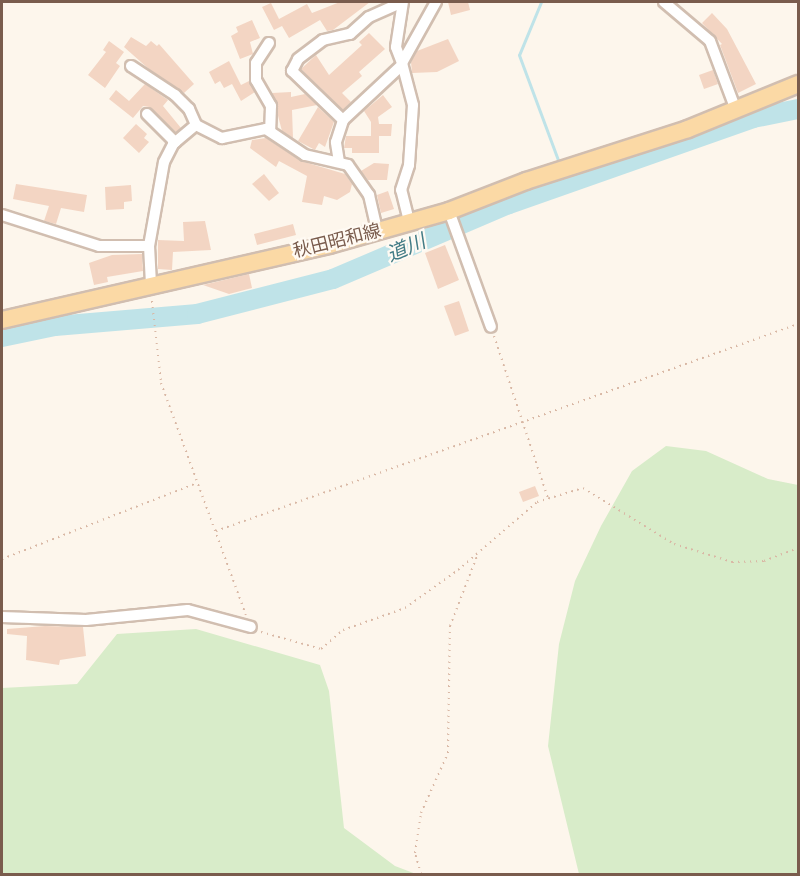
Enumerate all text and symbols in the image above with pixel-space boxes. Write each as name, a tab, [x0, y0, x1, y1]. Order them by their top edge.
street label: 秋田昭和線	[291, 220, 383, 262]
water label: 道川	[383, 229, 429, 267]

